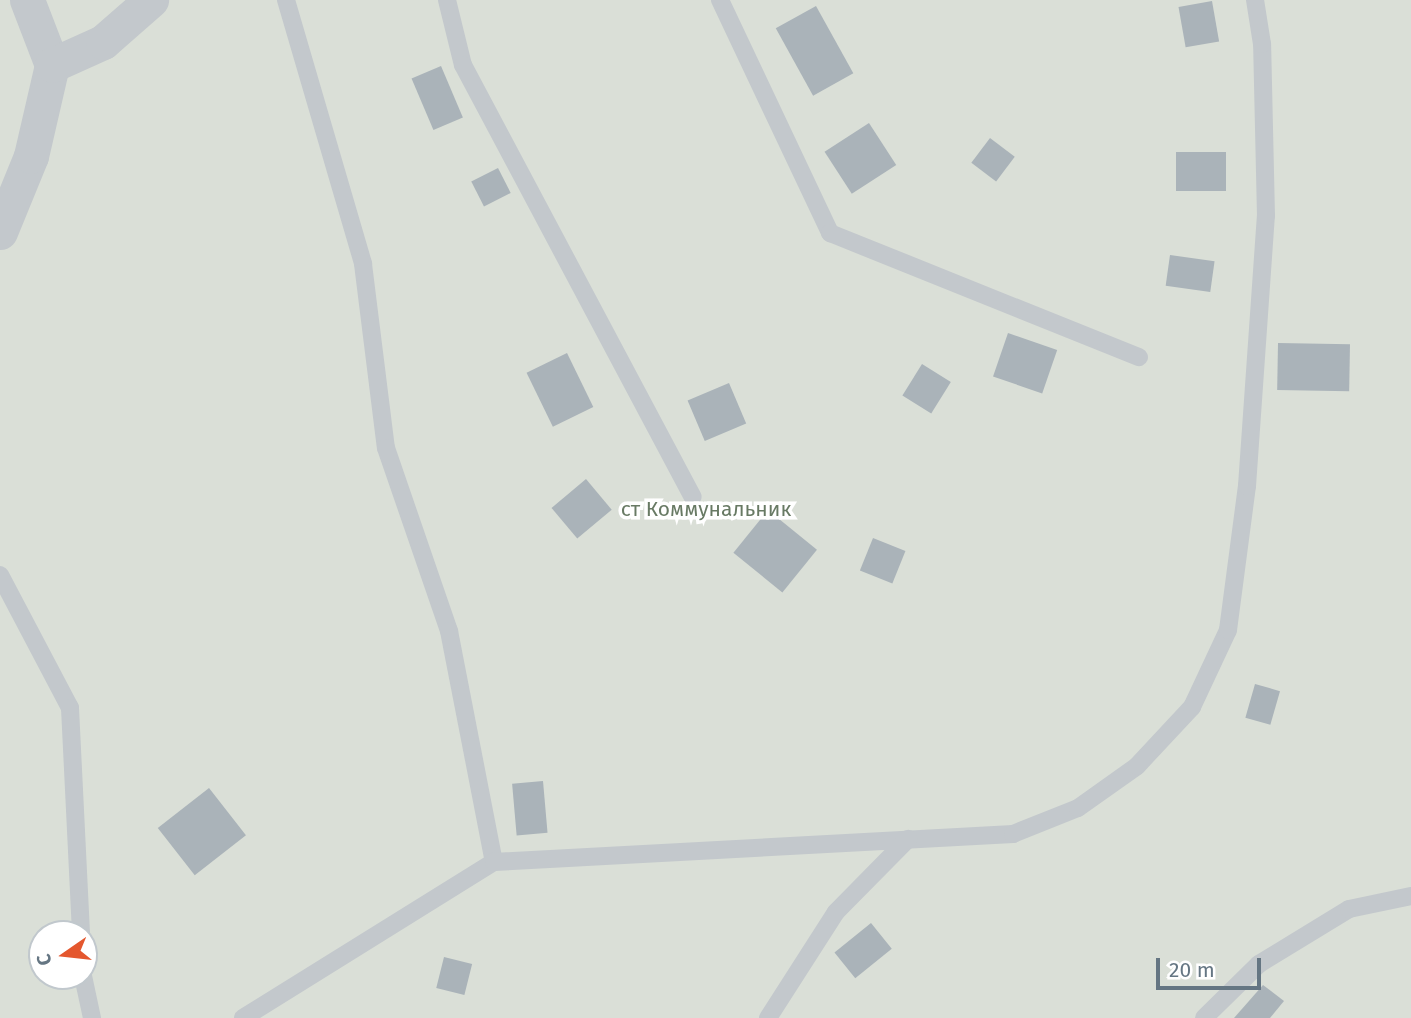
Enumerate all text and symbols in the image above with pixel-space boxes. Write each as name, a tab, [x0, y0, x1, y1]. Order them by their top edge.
park label: ст Коммунальник	[621, 496, 791, 522]
north arrow	[28, 920, 98, 990]
scale bar	[1159, 944, 1264, 988]
text: С	[32, 952, 57, 968]
text: 20 m	[1169, 957, 1215, 983]

